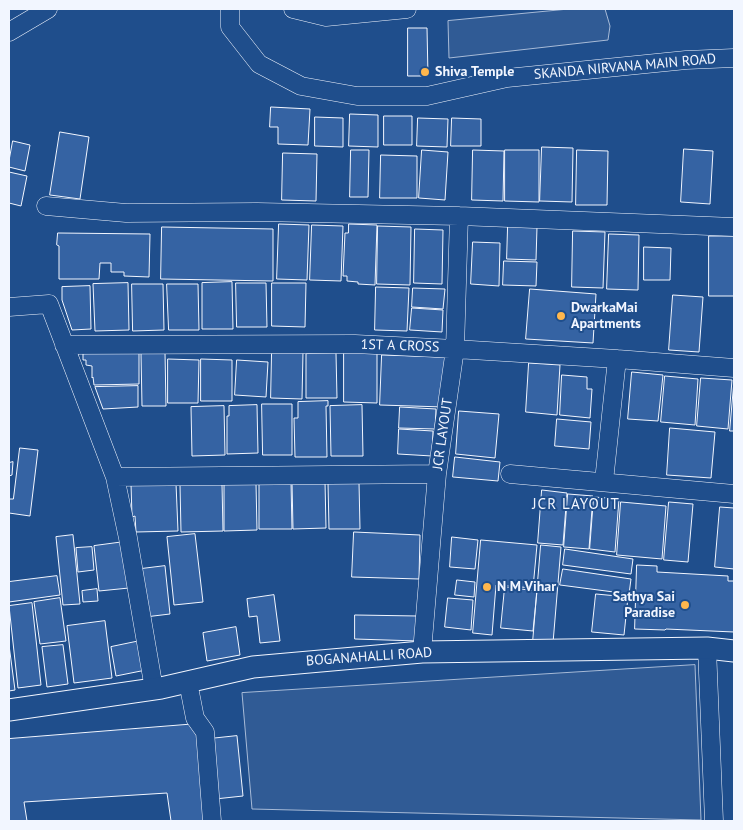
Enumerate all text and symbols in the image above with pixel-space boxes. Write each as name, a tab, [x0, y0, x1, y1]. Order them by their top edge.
street label: SKANDA NIRVANA MAIN ROAD	[533, 51, 717, 83]
place label: Shiva Temple	[435, 64, 514, 80]
marker: Shiva Temple	[419, 66, 431, 78]
place label: DwarkaMai Apartments	[571, 300, 641, 332]
marker: DwarkaMai Apartments	[555, 310, 567, 322]
street label: 1ST A CROSS	[360, 336, 440, 356]
street label: JCR LAYOUT	[430, 397, 456, 471]
district label: JCR LAYOUT	[531, 496, 621, 514]
place label: N M Vihar	[497, 579, 556, 595]
marker: N M Vihar	[481, 581, 493, 593]
place label: Sathya Sai Paradise	[613, 589, 675, 622]
marker: Sathya Sai Paradise	[679, 599, 691, 611]
street label: BOGANAHALLI ROAD	[305, 644, 433, 670]

